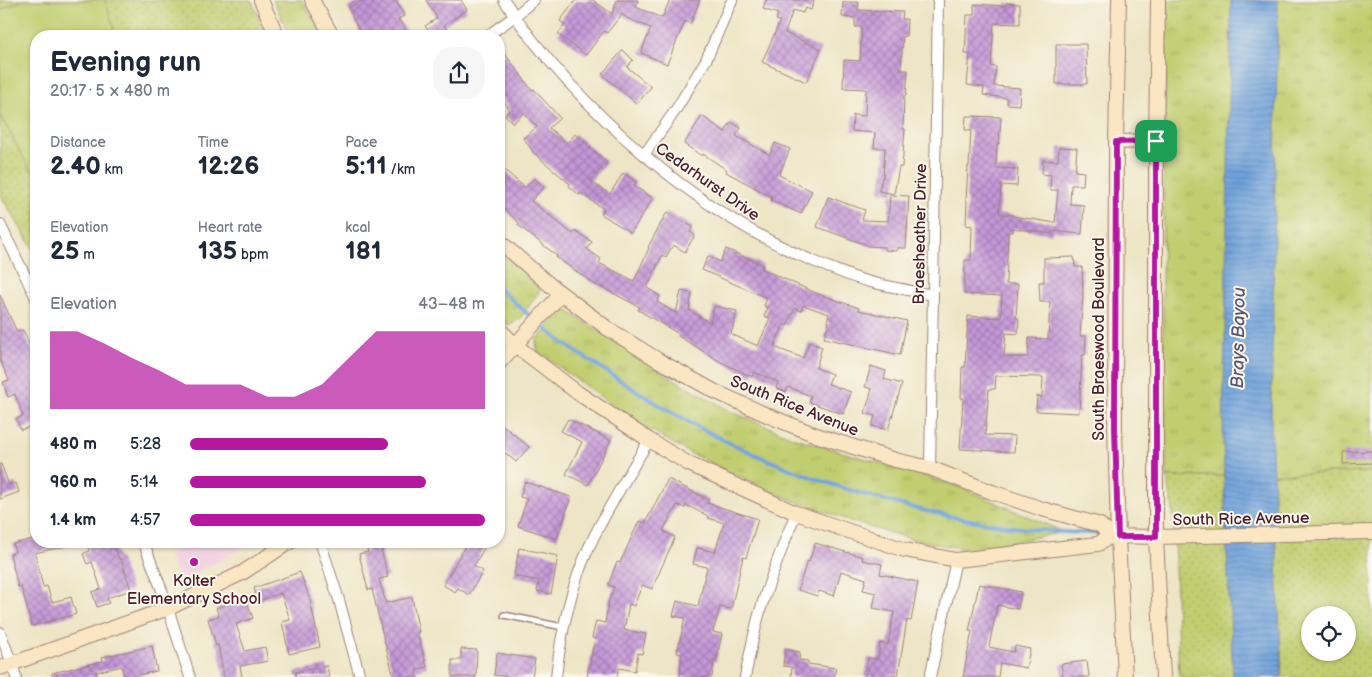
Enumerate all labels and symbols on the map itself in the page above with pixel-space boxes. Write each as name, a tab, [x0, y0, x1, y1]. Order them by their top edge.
pin	[1135, 120, 1177, 162]
street label: Cedarhurst Drive	[651, 139, 763, 226]
street label: Braesheather Drive	[910, 163, 931, 305]
street label: South Braeswood Boulevard	[1090, 237, 1109, 441]
water label: Brays Bayou	[1227, 287, 1250, 389]
street label: South Rice Avenue	[727, 372, 862, 441]
street label: South Rice Avenue	[1172, 509, 1310, 530]
marker: Kolter Elementary School	[188, 556, 200, 568]
place label: Kolter Elementary School	[127, 572, 261, 609]

